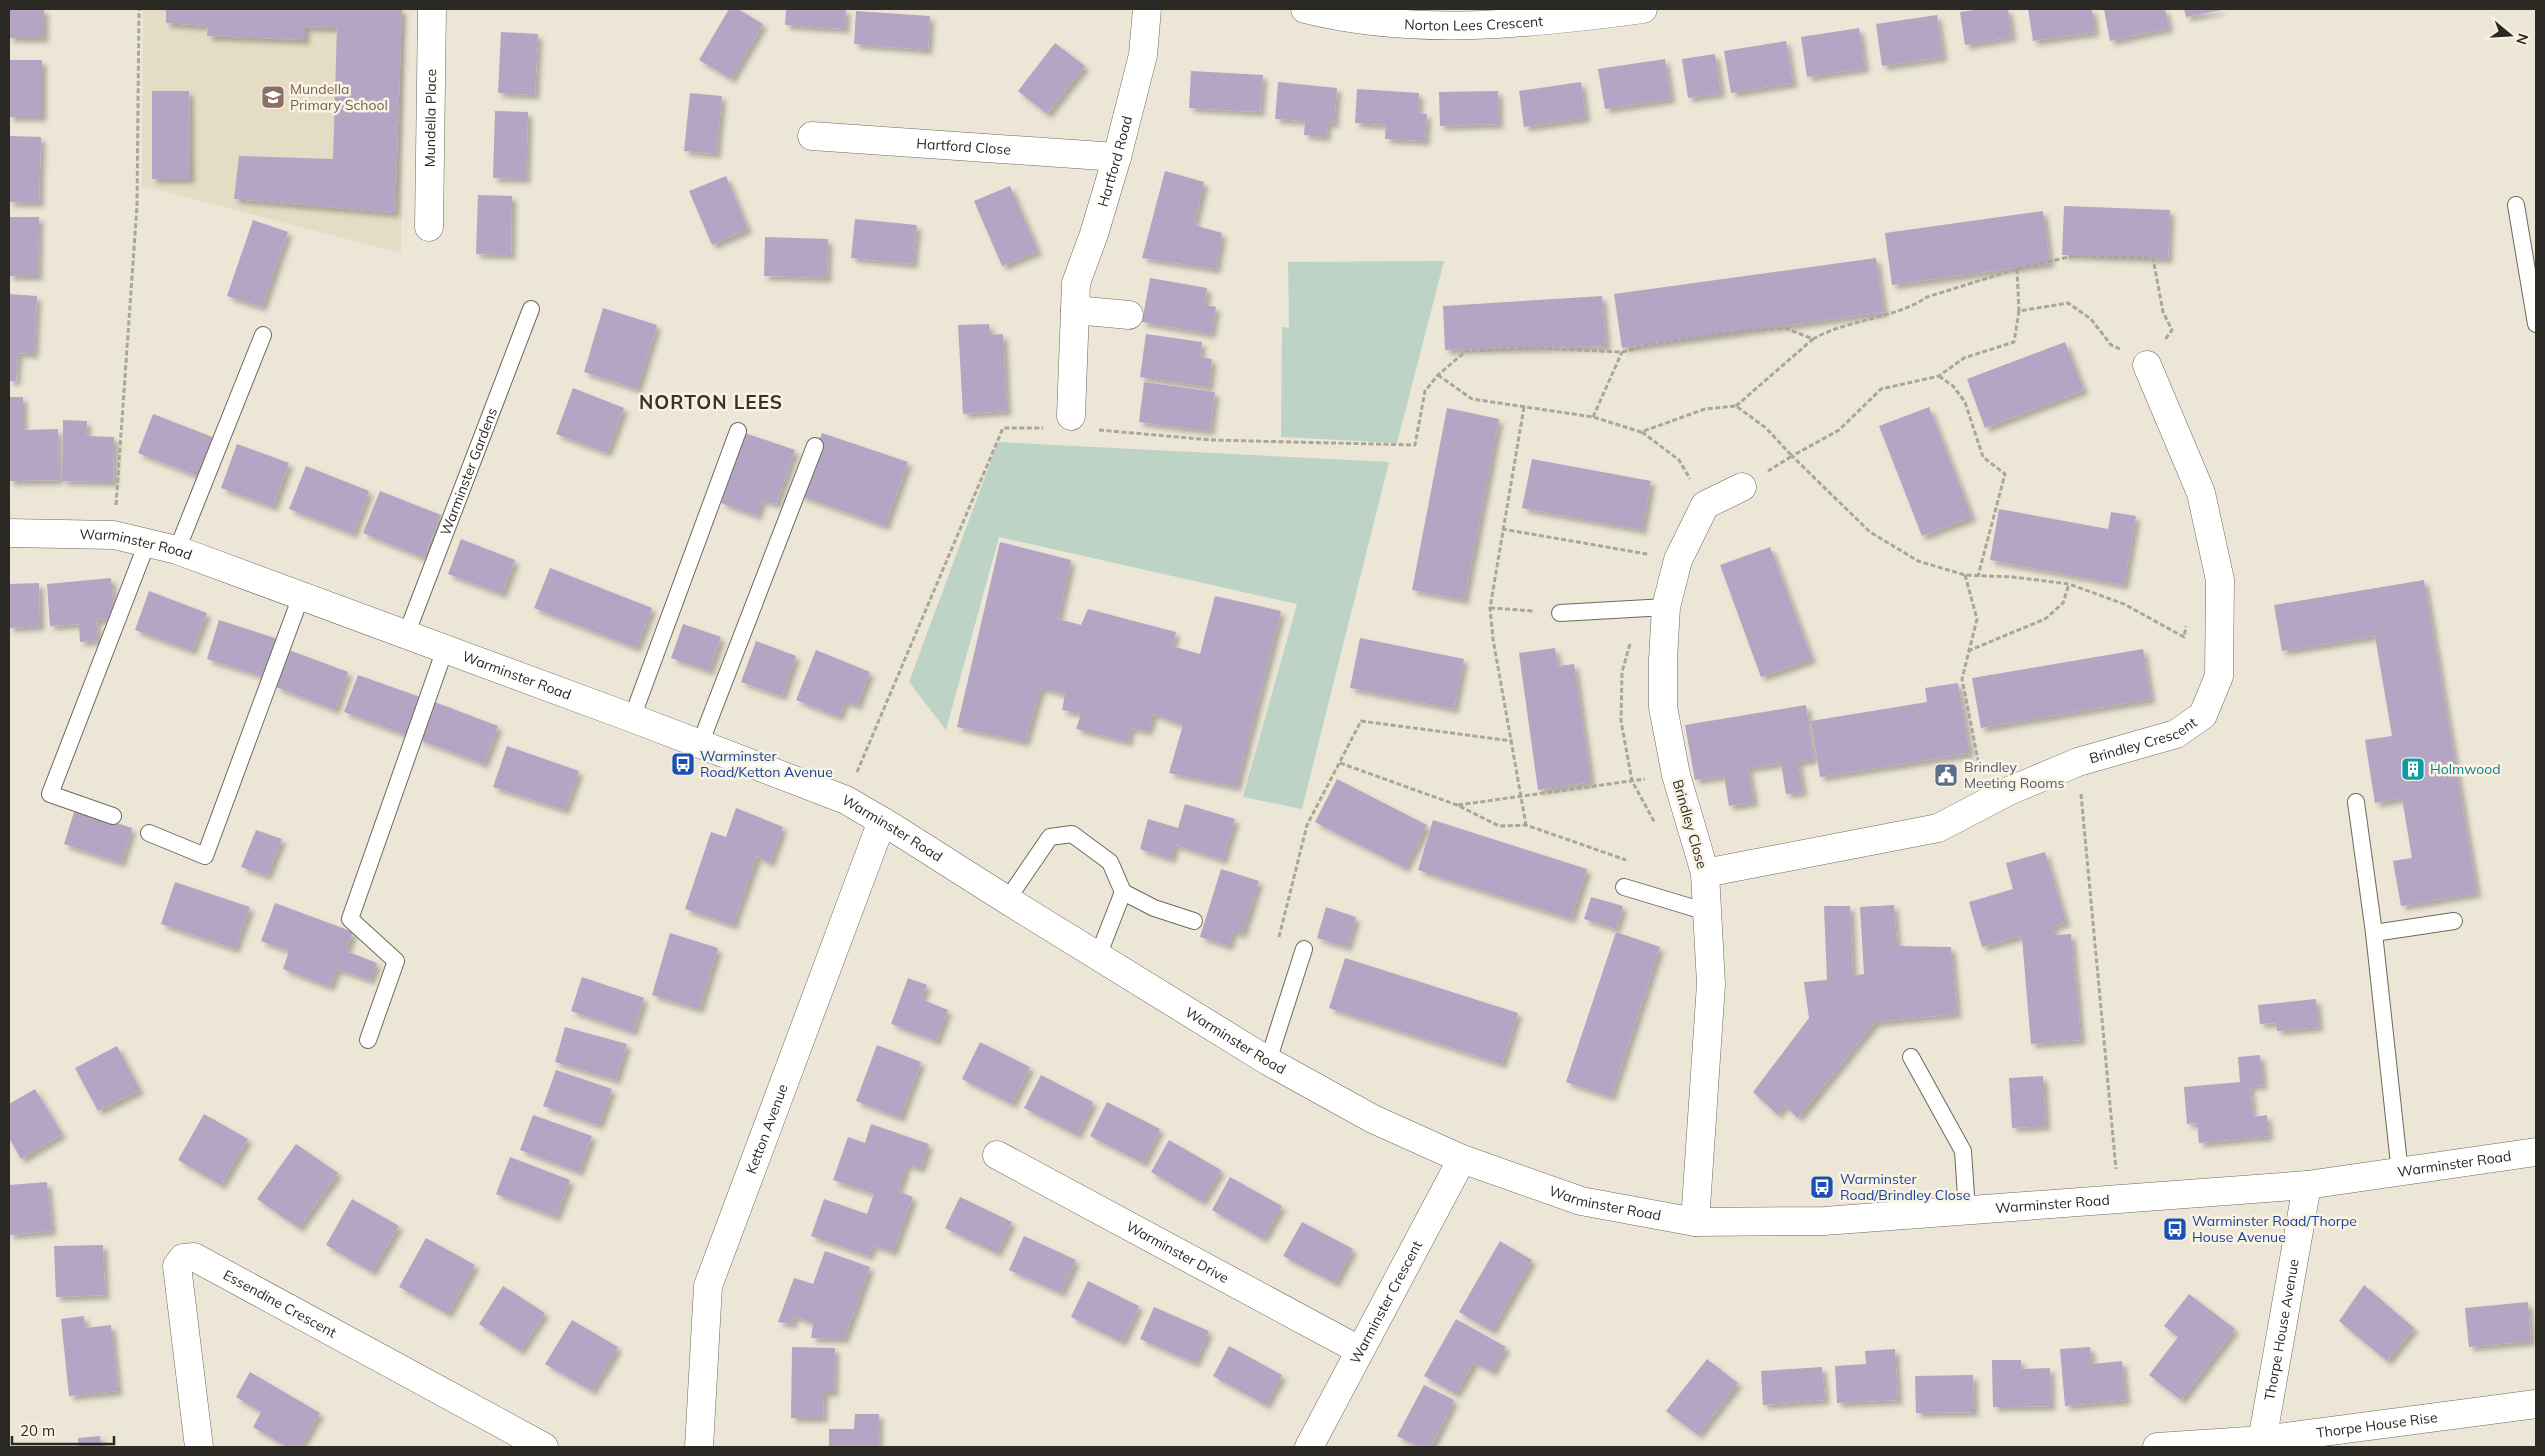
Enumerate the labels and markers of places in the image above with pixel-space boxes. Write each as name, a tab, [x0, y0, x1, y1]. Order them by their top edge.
place label: Mundella Primary School	[290, 80, 388, 114]
school or university icon: Mundella Primary School	[260, 84, 286, 110]
place label: Warminster Road/Ketton Avenue	[700, 747, 833, 781]
bus stop icon: Warminster Road/Ketton Avenue	[670, 751, 696, 777]
building icon: Holmwood	[2400, 756, 2426, 782]
place label: Brindley Meeting Rooms	[1964, 758, 2065, 792]
place label: Holmwood	[2430, 760, 2501, 778]
public building icon: Brindley Meeting Rooms	[1933, 762, 1959, 788]
place label: Warminster Road/Brindley Close	[1840, 1170, 1970, 1204]
bus stop icon: Warminster Road/Brindley Close	[1809, 1174, 1835, 1200]
place label: Warminster Road/Thorpe House Avenue	[2192, 1212, 2357, 1246]
bus stop icon: Warminster Road/Thorpe House Avenue	[2162, 1216, 2188, 1242]

